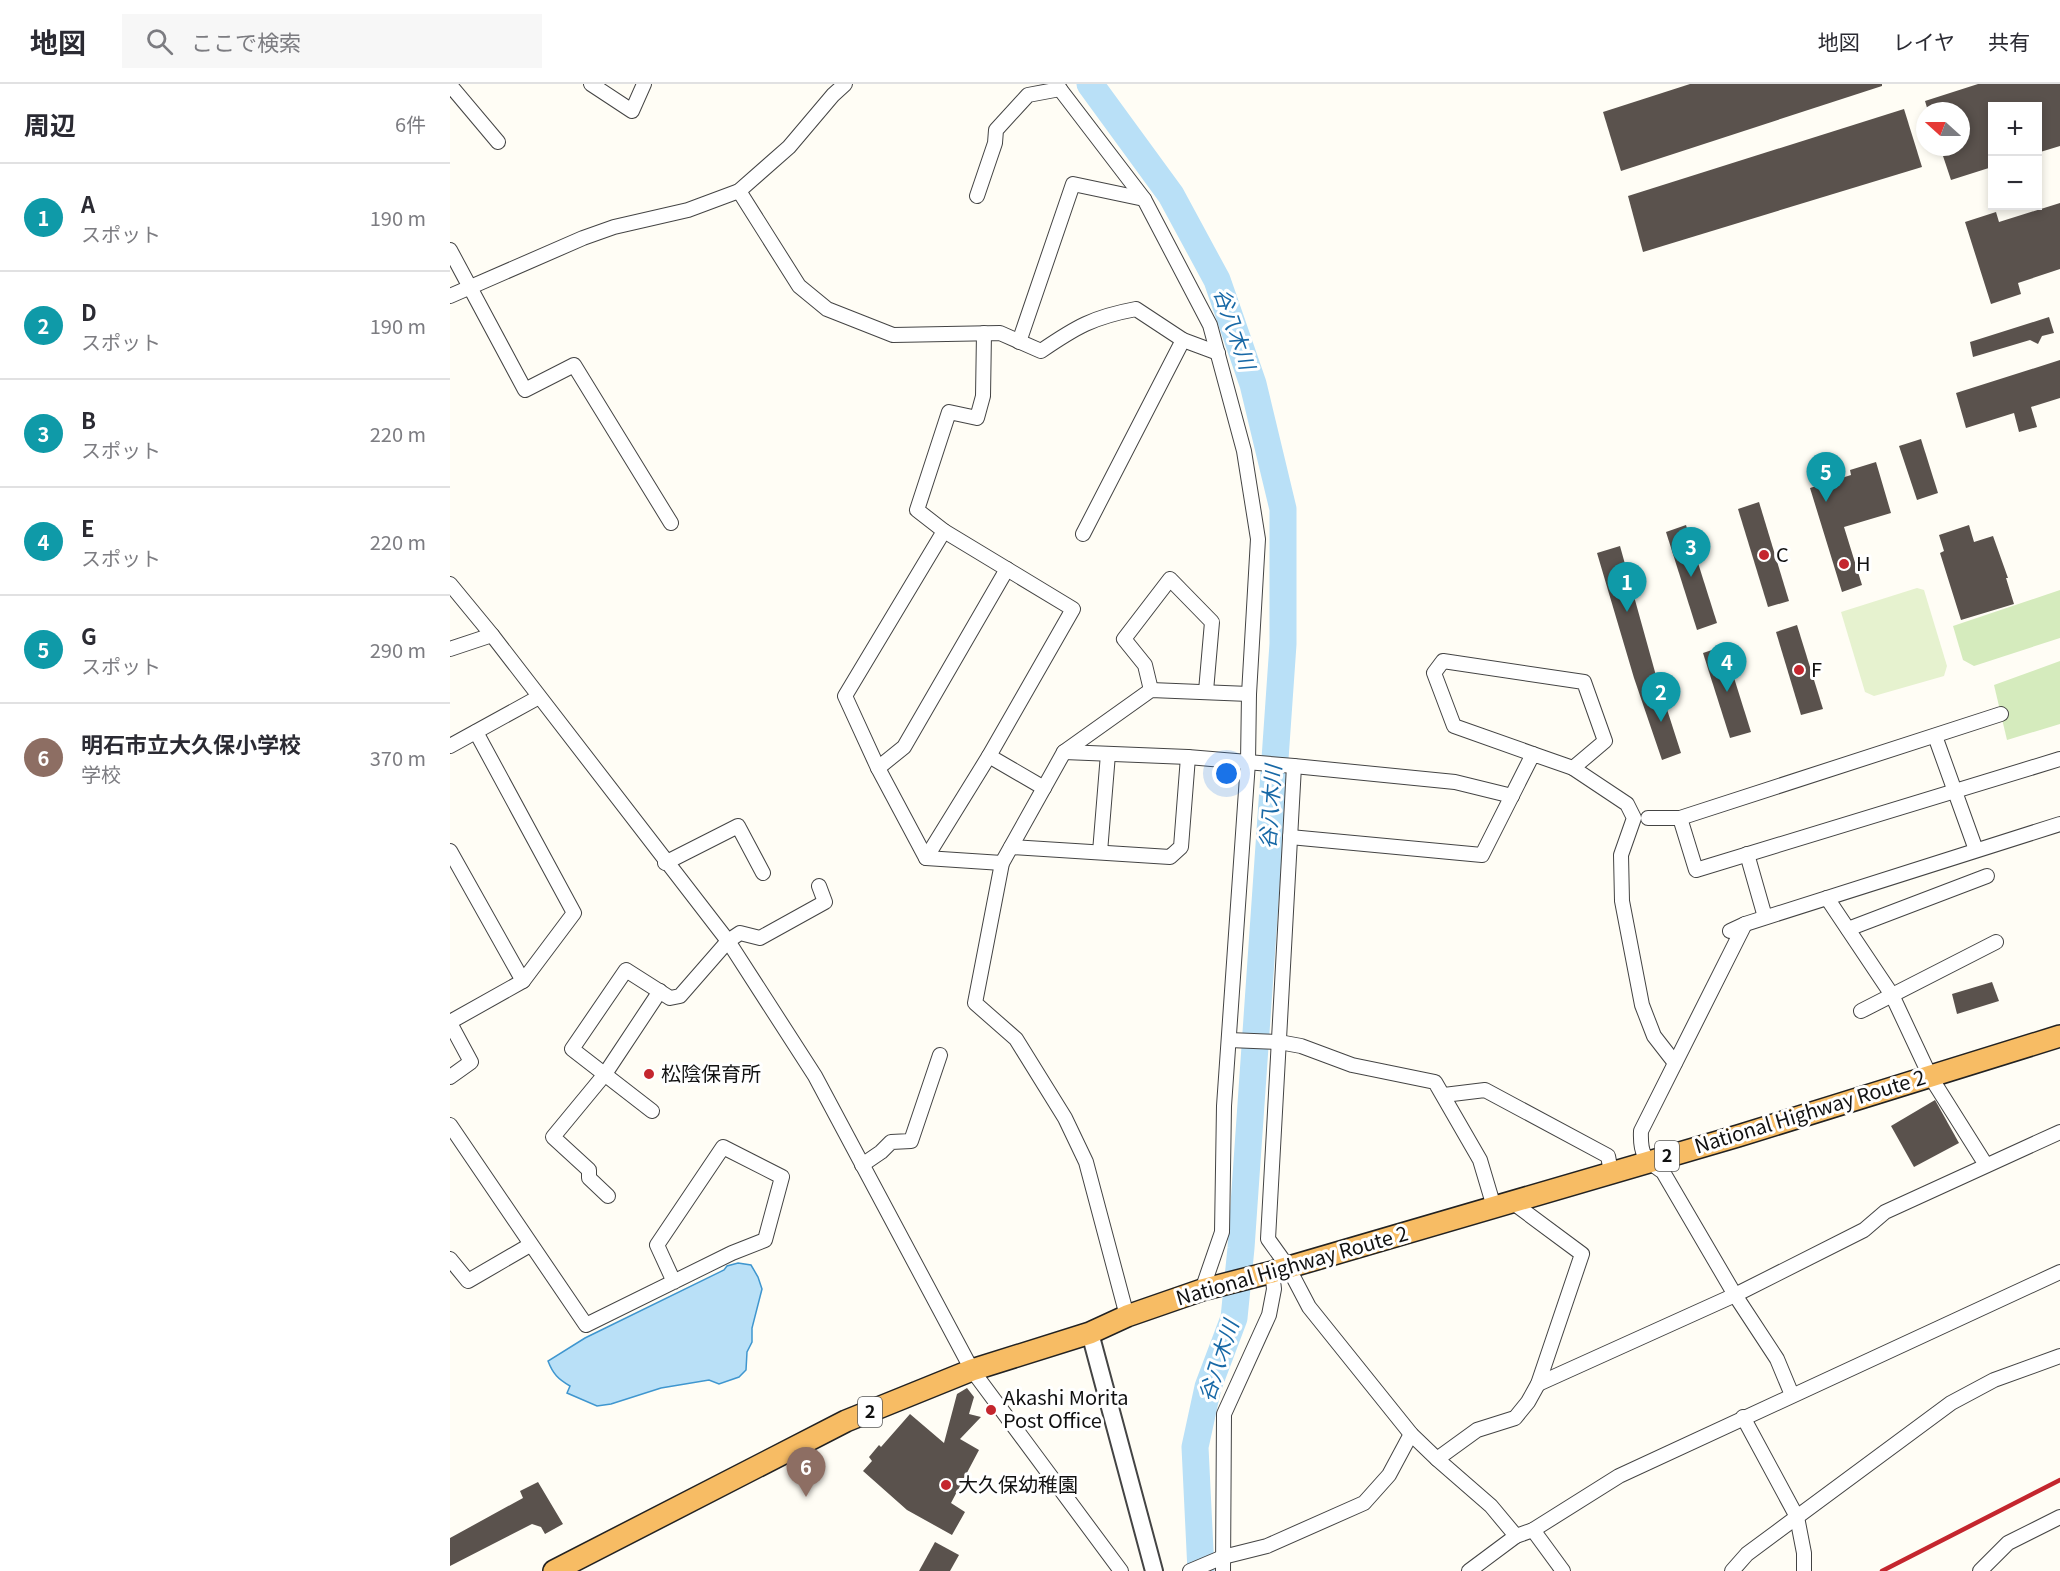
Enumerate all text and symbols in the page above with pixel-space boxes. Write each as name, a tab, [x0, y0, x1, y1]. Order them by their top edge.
search box	[122, 14, 542, 68]
text: 地図	[30, 21, 86, 61]
icon: search	[143, 25, 176, 58]
text: ここで検索	[191, 25, 301, 57]
text: 地図	[1818, 26, 1860, 56]
text: レイヤ	[1893, 26, 1955, 56]
text: 共有	[1988, 26, 2030, 56]
north arrow	[1916, 102, 1970, 156]
map controls	[1988, 102, 2042, 210]
button: +	[1988, 102, 2042, 156]
text: 周辺	[24, 105, 76, 142]
text: 6件	[395, 109, 426, 138]
button: −	[1988, 156, 2042, 210]
text: A	[81, 187, 95, 219]
text: 1	[38, 203, 49, 232]
text: 190 m	[370, 203, 426, 232]
text: スポット	[81, 219, 161, 248]
water label: 谷八木川	[1208, 284, 1264, 375]
text: D	[81, 295, 97, 327]
text: 2	[38, 311, 49, 340]
text: 190 m	[370, 311, 426, 340]
text: スポット	[81, 327, 161, 356]
text: B	[81, 403, 96, 435]
text: 3	[38, 419, 49, 448]
text: 220 m	[370, 419, 426, 448]
text: スポット	[81, 435, 161, 464]
pin: 5	[1806, 452, 1846, 502]
text: E	[81, 511, 95, 543]
text: 4	[38, 527, 49, 556]
text: 220 m	[370, 527, 426, 556]
pin: 3	[1672, 528, 1710, 577]
place label: C	[1776, 539, 1789, 568]
text: スポット	[81, 543, 161, 572]
marker: C	[1757, 548, 1771, 562]
place label: H	[1856, 548, 1871, 577]
marker: H	[1837, 557, 1851, 571]
pin: 1	[1608, 562, 1646, 612]
text: G	[81, 619, 97, 651]
text: 5	[38, 635, 49, 664]
text: 290 m	[370, 635, 426, 664]
pin: 4	[1708, 642, 1746, 692]
text: スポット	[81, 651, 161, 680]
place label: F	[1811, 654, 1822, 683]
marker: F	[1792, 663, 1806, 677]
pin: 2	[1642, 672, 1680, 722]
text: 明石市立大久保小学校	[81, 727, 301, 759]
text: 6	[38, 743, 49, 772]
text: 370 m	[370, 743, 426, 772]
text: 学校	[81, 759, 121, 788]
your location	[1212, 759, 1241, 788]
water label: 谷八木川	[1251, 762, 1287, 850]
place label: 松陰保育所	[661, 1058, 761, 1087]
street label: National Highway Route 2	[1691, 1062, 1929, 1160]
marker: 松陰保育所	[642, 1067, 656, 1081]
road number: 2	[1655, 1141, 1679, 1171]
street label: National Highway Route 2	[1172, 1218, 1411, 1312]
water label: 谷八木川	[1190, 1314, 1245, 1405]
place label: Akashi Morita Post Office	[1003, 1382, 1129, 1434]
road number: 2	[858, 1397, 882, 1427]
marker: Akashi Morita Post Office	[984, 1403, 998, 1417]
pin: 6	[786, 1448, 826, 1497]
place label: 大久保幼稚園	[958, 1469, 1078, 1498]
marker: 大久保幼稚園	[939, 1478, 953, 1492]

